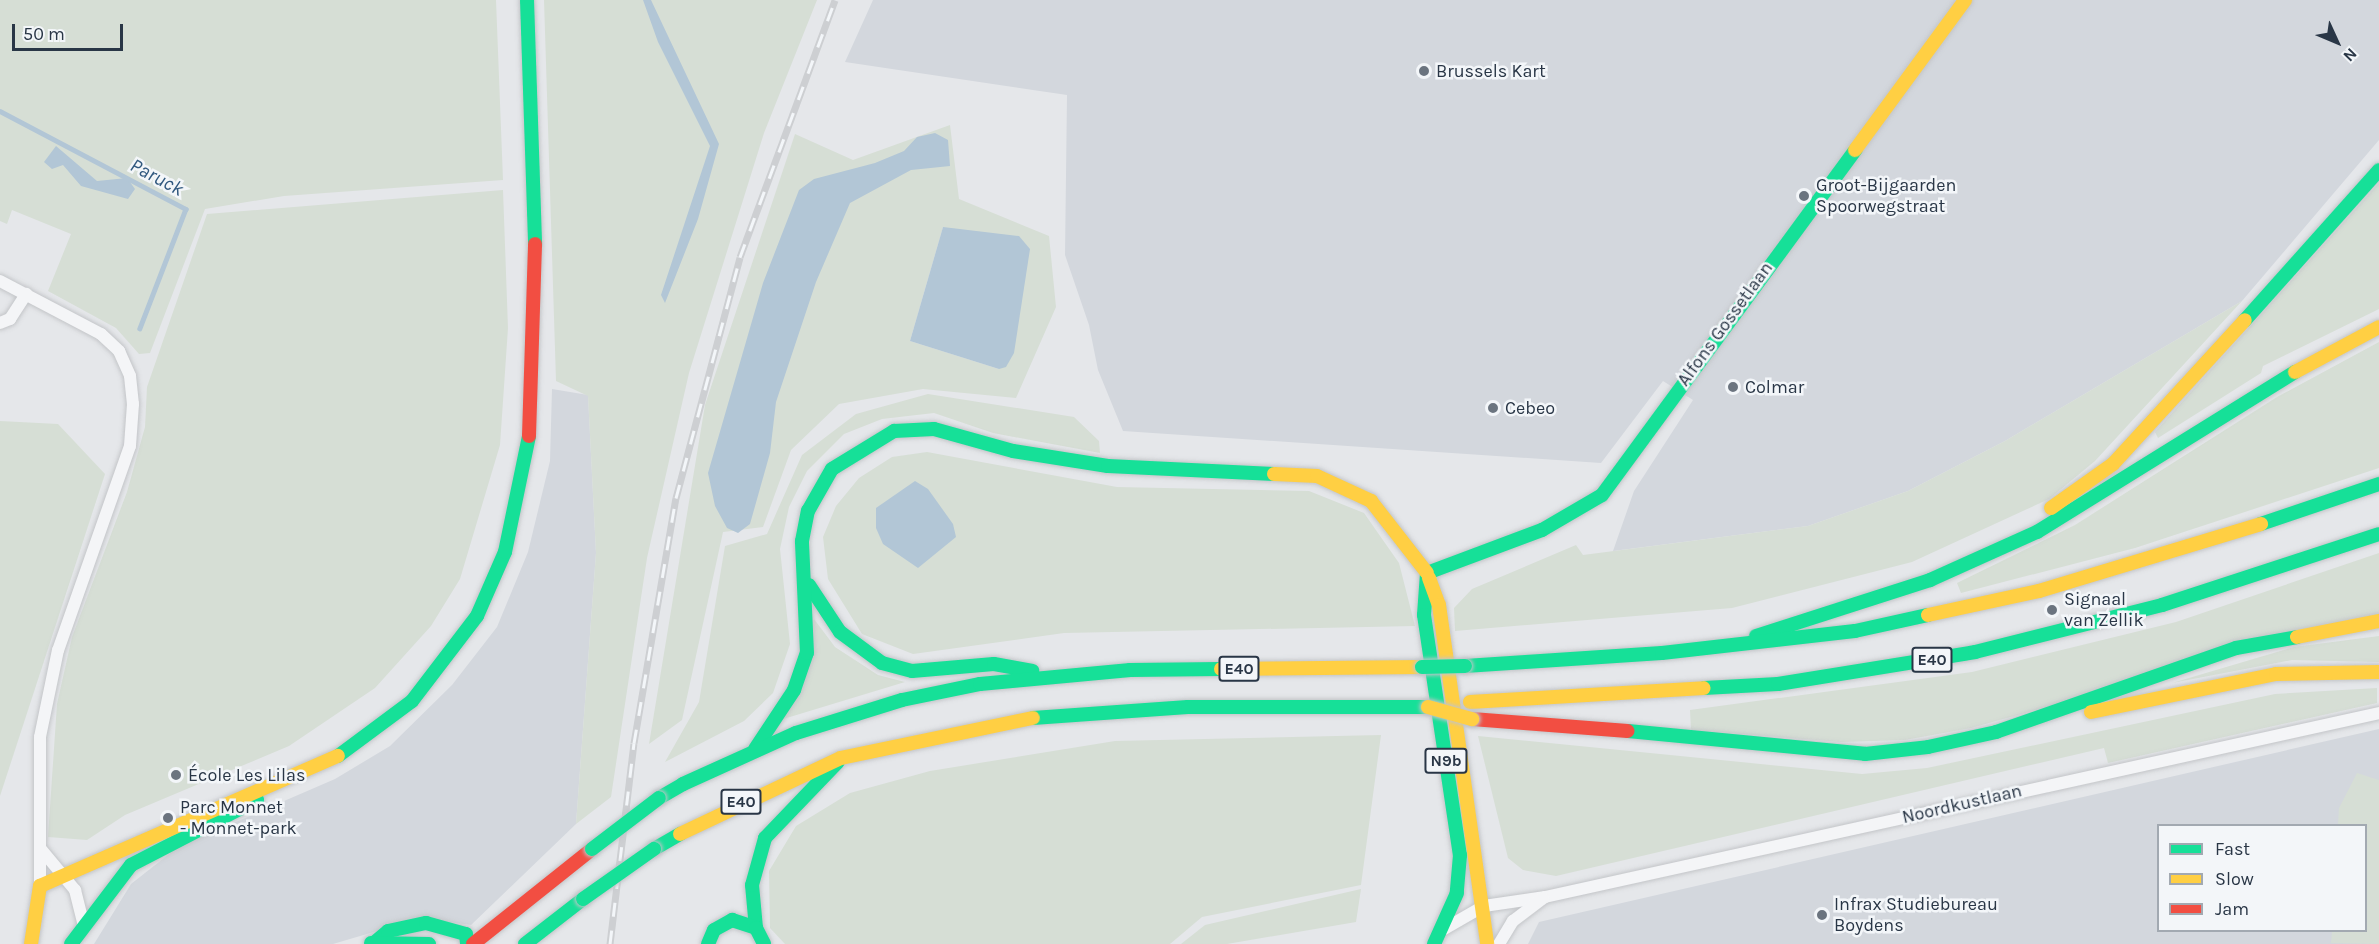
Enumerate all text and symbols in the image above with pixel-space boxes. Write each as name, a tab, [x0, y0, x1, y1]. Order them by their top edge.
scale bar	[15, 12, 126, 50]
north arrow	[2307, 12, 2367, 72]
text: 50 m	[23, 23, 65, 45]
text: N	[2339, 44, 2361, 66]
place label: Brussels Kart	[1436, 60, 1546, 82]
marker: Brussels Kart	[1417, 64, 1431, 78]
water label: Paruck	[126, 153, 188, 201]
place label: Groot-Bijgaarden Spoorwegstraat	[1816, 175, 1956, 218]
marker: Groot-Bijgaarden Spoorwegstraat	[1797, 189, 1811, 203]
street label: Alfons Gossetlaan	[1673, 258, 1777, 390]
place label: Colmar	[1745, 376, 1804, 398]
marker: Colmar	[1726, 380, 1740, 394]
place label: Cebeo	[1505, 397, 1555, 419]
marker: Cebeo	[1486, 401, 1500, 415]
place label: Signaal van Zellik	[2064, 589, 2144, 632]
marker: Signaal van Zellik	[2045, 603, 2059, 617]
road number: E40	[1911, 647, 1953, 673]
road number: E40	[1218, 656, 1260, 682]
road number: N9b	[1424, 748, 1468, 774]
place label: École Les Lilas	[188, 764, 305, 786]
marker: École Les Lilas	[169, 768, 183, 782]
street label: Noordkustlaan	[1900, 780, 2024, 828]
road number: E40	[720, 789, 762, 815]
place label: Parc Monnet - Monnet-park	[180, 797, 297, 840]
marker: Parc Monnet - Monnet-park	[161, 811, 175, 825]
legend	[2157, 824, 2367, 932]
text: Fast	[2215, 838, 2250, 860]
text: Slow	[2215, 868, 2254, 890]
place label: Infrax Studiebureau Boydens	[1834, 894, 1998, 936]
text: Jam	[2215, 898, 2249, 920]
marker: Infrax Studiebureau Boydens	[1815, 908, 1829, 922]

